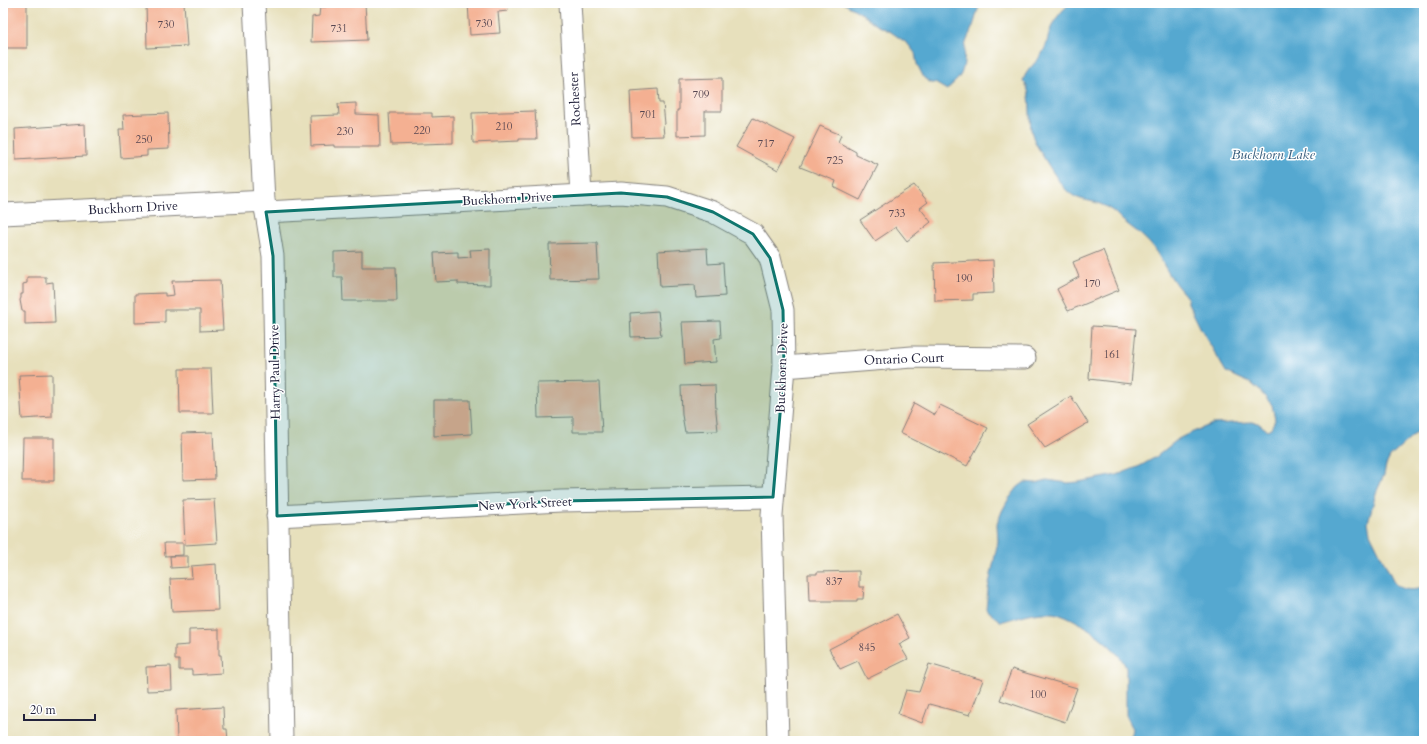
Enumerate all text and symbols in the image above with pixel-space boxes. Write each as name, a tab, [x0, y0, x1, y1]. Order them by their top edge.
house number: 730	[476, 16, 493, 31]
house number: 730	[158, 17, 175, 32]
house number: 731	[331, 21, 347, 36]
street label: Rochester	[565, 71, 585, 126]
house number: 709	[693, 87, 710, 102]
house number: 701	[640, 107, 656, 122]
house number: 210	[496, 119, 513, 134]
house number: 220	[414, 123, 431, 138]
house number: 230	[337, 124, 354, 139]
house number: 250	[136, 132, 153, 147]
house number: 717	[758, 136, 775, 151]
water label: Buckhorn Lake	[1231, 145, 1315, 164]
house number: 725	[827, 153, 843, 168]
street label: Buckhorn Drive	[462, 188, 553, 210]
street label: Buckhorn Drive	[88, 197, 179, 219]
house number: 733	[889, 206, 906, 221]
house number: 190	[956, 271, 973, 286]
house number: 170	[1084, 276, 1101, 291]
street label: Buckhorn Drive	[771, 323, 793, 413]
street label: Harry Paul Drive	[265, 324, 285, 420]
house number: 161	[1104, 347, 1120, 362]
street label: Ontario Court	[864, 349, 944, 369]
street label: New York Street	[478, 493, 572, 515]
house number: 837	[826, 574, 843, 589]
house number: 845	[859, 640, 875, 655]
house number: 100	[1030, 687, 1047, 702]
scale bar	[24, 696, 95, 722]
text: 20 m	[30, 702, 57, 718]

